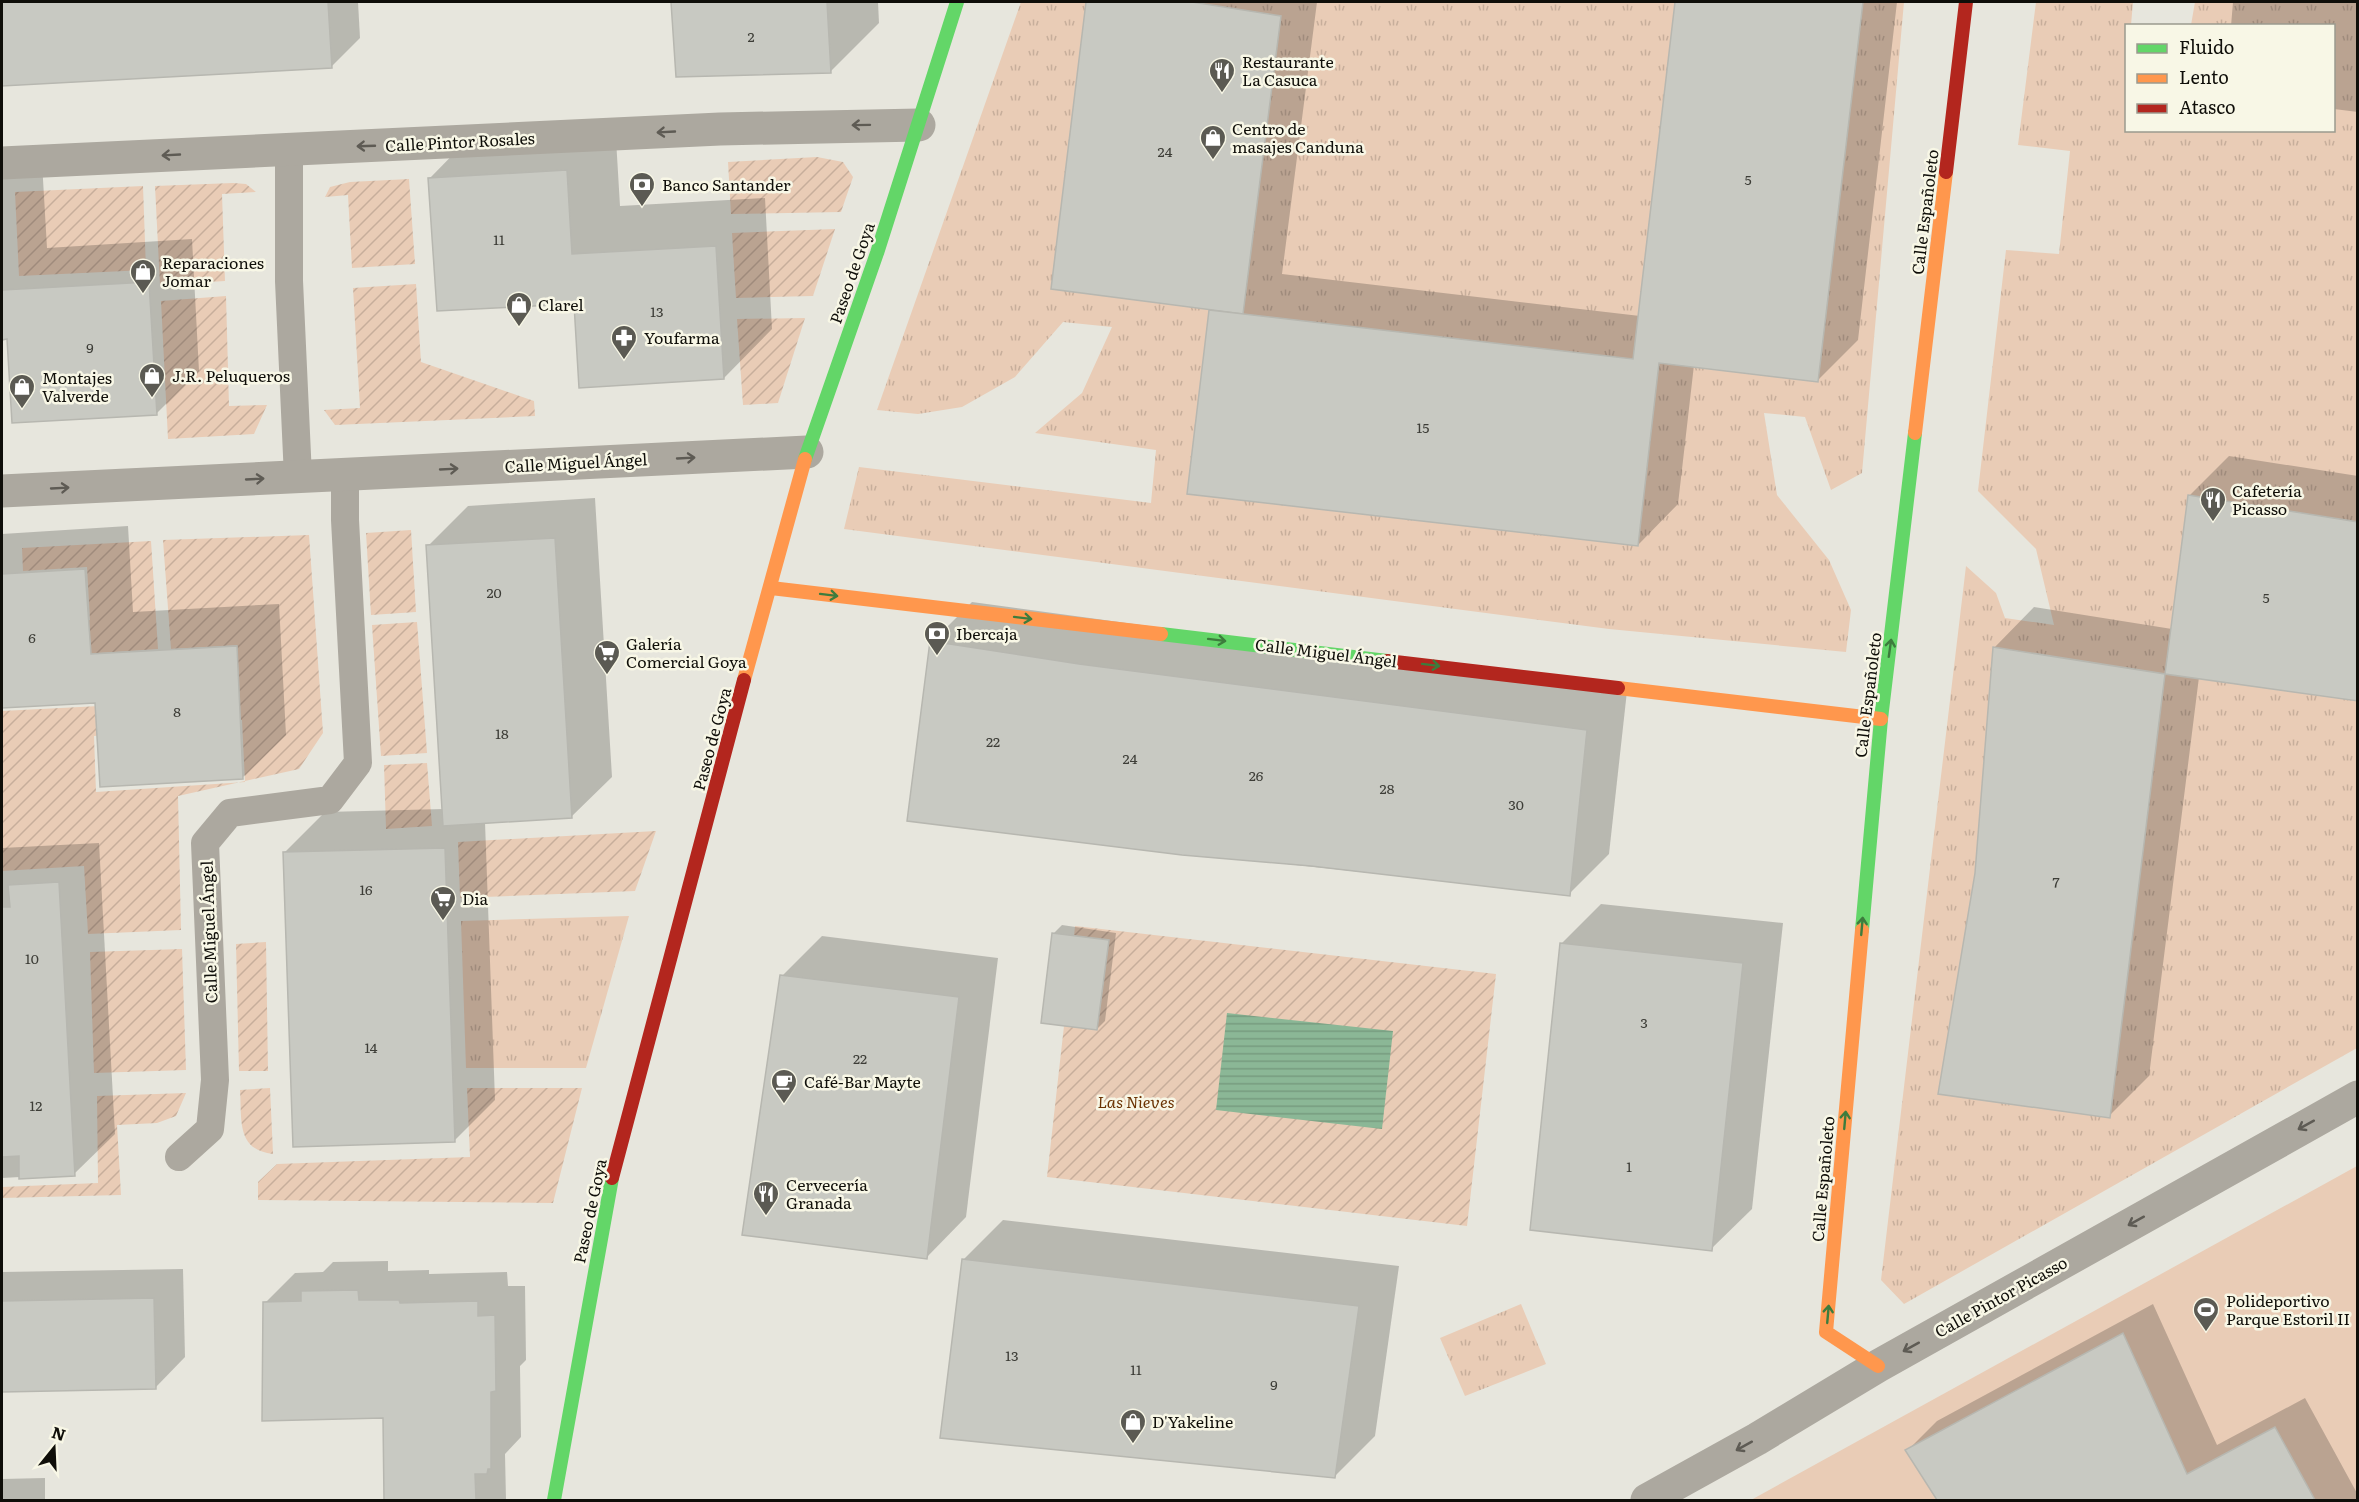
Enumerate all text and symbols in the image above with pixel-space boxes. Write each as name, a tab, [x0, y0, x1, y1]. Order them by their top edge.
legend	[2125, 24, 2335, 132]
house number: 2	[747, 26, 755, 46]
text: Fluido	[2179, 33, 2234, 60]
place label: Restaurante La Casuca	[1242, 49, 1334, 91]
restaurant icon: Restaurante La Casuca	[1207, 56, 1237, 94]
text: Lento	[2179, 63, 2229, 90]
text: Atasco	[2179, 93, 2236, 120]
place label: Centro de masajes Canduna	[1232, 116, 1364, 158]
one-way arrow	[851, 119, 871, 131]
shop icon: Centro de masajes Canduna	[1198, 123, 1228, 161]
street label: Calle Pintor Rosales	[385, 125, 535, 157]
one-way arrow	[656, 126, 676, 138]
one-way arrow	[357, 141, 377, 152]
house number: 24	[1158, 141, 1173, 161]
street label: Calle Españoleto	[1904, 148, 1944, 276]
one-way arrow	[162, 149, 182, 160]
house number: 5	[1744, 169, 1752, 189]
bank icon: Banco Santander	[627, 170, 657, 208]
place label: Banco Santander	[662, 172, 791, 196]
street label: Paseo de Goya	[822, 218, 880, 327]
house number: 11	[493, 229, 505, 249]
place label: Reparaciones Jomar	[162, 250, 264, 292]
shop icon: Reparaciones Jomar	[128, 257, 158, 295]
shop icon: Clarel	[504, 290, 534, 328]
place label: Clarel	[538, 292, 584, 316]
house number: 13	[650, 301, 664, 321]
pharmacy icon: Youfarma	[609, 323, 639, 361]
place label: Youfarma	[644, 325, 720, 349]
house number: 9	[86, 337, 94, 357]
shop icon: J.R. Peluqueros	[137, 361, 167, 399]
place label: J.R. Peluqueros	[172, 363, 290, 387]
place label: Montajes Valverde	[42, 365, 112, 407]
shop icon: Montajes Valverde	[7, 372, 37, 410]
house number: 15	[1417, 417, 1429, 437]
street label: Calle Miguel Ángel	[504, 446, 648, 478]
one-way arrow	[676, 453, 696, 464]
one-way arrow	[439, 464, 459, 475]
one-way arrow	[244, 473, 264, 484]
place label: Cafetería Picasso	[2232, 478, 2302, 520]
one-way arrow	[49, 483, 69, 494]
restaurant icon: Cafetería Picasso	[2198, 485, 2228, 523]
house number: 20	[486, 582, 502, 602]
house number: 5	[2262, 587, 2270, 607]
one-way arrow	[819, 590, 839, 601]
one-way arrow	[1012, 612, 1032, 623]
bank icon: Ibercaja	[922, 619, 952, 657]
place label: Ibercaja	[956, 621, 1018, 645]
house number: 6	[28, 627, 36, 647]
place label: Galería Comercial Goya	[626, 631, 747, 673]
street label: Calle Miguel Ángel	[1254, 631, 1398, 673]
street label: Calle Españoleto	[1847, 631, 1887, 759]
one-way arrow	[1206, 635, 1226, 646]
supermarket icon: Galería Comercial Goya	[592, 638, 622, 676]
one-way arrow	[1885, 639, 1896, 658]
one-way arrow	[1421, 660, 1440, 671]
street label: Paseo de Goya	[686, 684, 736, 793]
house number: 8	[173, 701, 181, 721]
house number: 18	[495, 723, 509, 743]
house number: 22	[986, 731, 1000, 751]
house number: 24	[1123, 748, 1138, 768]
house number: 26	[1249, 765, 1264, 785]
house number: 28	[1380, 778, 1395, 798]
house number: 30	[1508, 794, 1524, 814]
street label: Calle Miguel Ángel	[194, 860, 222, 1004]
house number: 7	[2052, 871, 2060, 891]
house number: 16	[359, 879, 373, 899]
supermarket icon: Dia	[428, 884, 458, 922]
place label: Dia	[462, 886, 489, 910]
one-way arrow	[1857, 916, 1868, 936]
house number: 10	[25, 948, 39, 968]
house number: 3	[1640, 1012, 1648, 1032]
house number: 14	[365, 1037, 378, 1057]
house number: 22	[853, 1048, 867, 1068]
cafe icon: Café-Bar Mayte	[769, 1067, 799, 1105]
place label: Café-Bar Mayte	[804, 1069, 921, 1093]
park label: Las Nieves	[1097, 1089, 1175, 1113]
house number: 12	[30, 1095, 42, 1115]
one-way arrow	[1840, 1110, 1851, 1130]
street label: Calle Españoleto	[1805, 1115, 1839, 1243]
one-way arrow	[2298, 1120, 2315, 1132]
street label: Paseo de Goya	[566, 1156, 612, 1265]
house number: 1	[1626, 1156, 1632, 1176]
place label: Cervecería Granada	[786, 1172, 868, 1214]
restaurant icon: Cervecería Granada	[751, 1179, 781, 1217]
one-way arrow	[2128, 1216, 2146, 1227]
street label: Calle Pintor Picasso	[1930, 1250, 2071, 1343]
place label: Polideportivo Parque Estoril II	[2226, 1288, 2350, 1330]
sports icon: Polideportivo Parque Estoril II	[2191, 1295, 2221, 1333]
one-way arrow	[1823, 1305, 1834, 1325]
one-way arrow	[1903, 1341, 1920, 1353]
house number: 13	[1005, 1345, 1019, 1365]
house number: 11	[1130, 1359, 1142, 1379]
house number: 9	[1270, 1374, 1278, 1394]
shop icon: D'Yakeline	[1118, 1407, 1148, 1445]
place label: D'Yakeline	[1152, 1409, 1233, 1433]
north arrow	[24, 1418, 84, 1478]
text: N	[49, 1419, 69, 1446]
one-way arrow	[1735, 1441, 1753, 1452]

